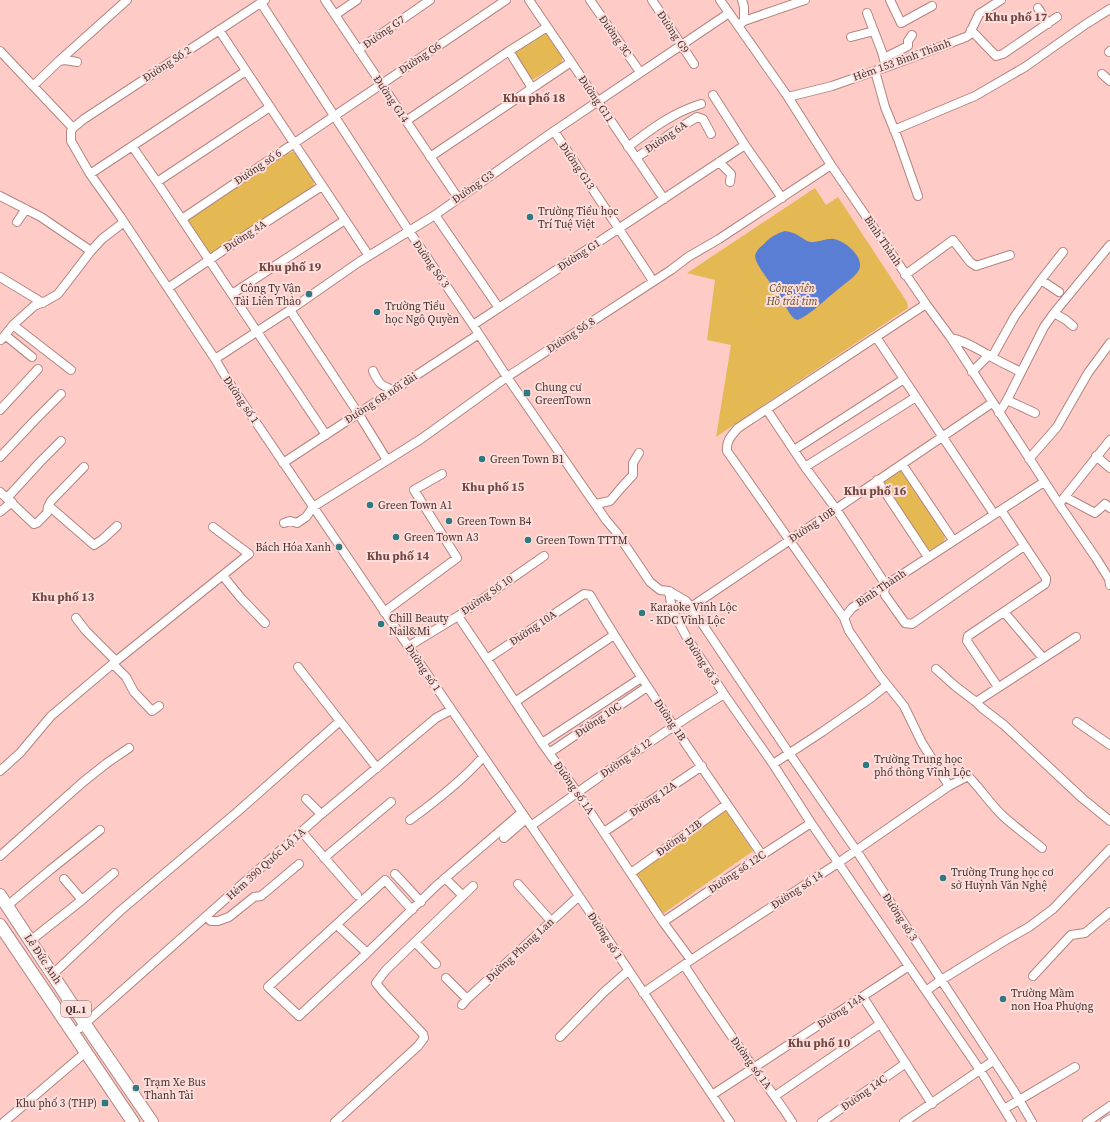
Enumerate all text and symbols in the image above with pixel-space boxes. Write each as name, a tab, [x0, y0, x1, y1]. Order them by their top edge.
street label: Đường G9	[653, 8, 693, 56]
district label: Khu phố 17	[985, 9, 1048, 25]
street label: Đường G7	[360, 12, 408, 52]
street label: Đường 3C	[595, 12, 635, 60]
street label: Hẻm 153 Bình Thành	[851, 35, 954, 85]
street label: Đường G6	[396, 38, 445, 78]
street label: Đường Số 2	[140, 42, 195, 85]
street label: Đường G14	[370, 73, 413, 126]
street label: Đường G11	[575, 73, 617, 125]
district label: Khu phố 18	[503, 90, 565, 106]
street label: Đường 6A	[642, 117, 691, 157]
street label: Đường G13	[556, 140, 599, 193]
street label: Đường số 6	[231, 145, 285, 188]
street label: Đường G3	[449, 167, 497, 207]
place label: Trường Tiểu học Trí Tuệ Việt	[538, 204, 619, 232]
marker: Trường Tiểu học Trí Tuệ Việt	[525, 212, 535, 222]
street label: Bình Thành	[861, 213, 906, 270]
street label: Đường 4A	[221, 216, 270, 255]
street label: Đường G1	[555, 236, 603, 274]
street label: Đường Số 3	[409, 237, 453, 291]
district label: Khu phố 19	[259, 259, 322, 275]
place label: Công Ty Vận Tải Liên Thảo	[234, 281, 301, 309]
park label: Công viên Hồ trái tim	[765, 281, 818, 309]
marker: Công Ty Vận Tải Liên Thảo	[304, 289, 314, 299]
place label: Trường Tiểu học Ngô Quyền	[385, 299, 460, 327]
marker: Trường Tiểu học Ngô Quyền	[372, 307, 382, 317]
street label: Đường Số 8	[544, 314, 598, 356]
street label: Đường 6B nối dài	[342, 369, 420, 427]
street label: Đường số 1	[220, 373, 262, 427]
place label: Chung cư GreenTown	[535, 380, 592, 408]
marker: Chung cư GreenTown	[522, 388, 532, 398]
place label: Green Town B1	[490, 452, 564, 467]
marker: Green Town B1	[477, 454, 487, 464]
district label: Khu phố 15	[462, 479, 525, 495]
district label: Khu phố 16	[844, 483, 907, 499]
place label: Green Town A1	[378, 498, 453, 513]
marker: Green Town A1	[365, 500, 375, 510]
street label: Đường 10B	[786, 504, 838, 546]
place label: Green Town B4	[457, 514, 532, 529]
marker: Green Town B4	[444, 516, 454, 526]
place label: Green Town A3	[404, 530, 479, 545]
marker: Green Town A3	[391, 532, 401, 542]
place label: Green Town TTTM	[536, 533, 628, 548]
marker: Green Town TTTM	[523, 535, 533, 545]
place label: Bách Hóa Xanh	[255, 540, 331, 555]
marker: Bách Hóa Xanh	[334, 542, 344, 552]
district label: Khu phố 14	[367, 548, 430, 564]
street label: Bình Thành	[853, 565, 910, 610]
street label: Đường Số 10	[458, 571, 516, 618]
district label: Khu phố 13	[32, 589, 95, 605]
place label: Karaoke Vĩnh Lộc - KDC Vĩnh Lộc	[650, 600, 738, 628]
street label: Đường 10A	[507, 606, 560, 649]
marker: Karaoke Vĩnh Lộc - KDC Vĩnh Lộc	[637, 608, 647, 618]
place label: Chill Beauty Nail&Mi	[389, 611, 449, 639]
marker: Chill Beauty Nail&Mi	[376, 619, 386, 629]
street label: Đường số 3	[681, 634, 723, 688]
street label: Đường số 1	[402, 641, 444, 695]
street label: Đường 1B	[650, 696, 690, 744]
street label: Đường 10C	[572, 699, 624, 741]
street label: Đường số 12	[597, 734, 655, 781]
place label: Trường Trung học phổ thông Vĩnh Lộc	[874, 752, 972, 780]
street label: Đường số 1A	[550, 759, 598, 818]
marker: Trường Trung học phổ thông Vĩnh Lộc	[861, 760, 871, 770]
street label: Đường 12A	[627, 777, 680, 820]
street label: Đường 12B	[653, 816, 705, 860]
street label: Hẻm 390 Quốc Lộ 1A	[223, 824, 309, 904]
street label: Đường số 12C	[705, 847, 769, 897]
place label: Trường Trung học cơ sở Huỳnh Văn Nghệ	[951, 865, 1053, 893]
street label: Đường số 14	[768, 867, 826, 913]
marker: Trường Trung học cơ sở Huỳnh Văn Nghệ	[938, 873, 948, 883]
street label: Đường số 3	[879, 890, 921, 944]
street label: Đường số 1	[584, 909, 626, 963]
street label: Đường Phong Lan	[483, 914, 558, 985]
street label: Lê Đức Anh	[21, 931, 66, 987]
place label: Trường Mầm non Hoa Phượng	[1011, 986, 1094, 1014]
street label: Đường 14A	[814, 990, 868, 1032]
marker: Trường Mầm non Hoa Phượng	[998, 994, 1008, 1004]
road number: QL.1	[61, 1001, 91, 1017]
street label: Đường số 1A	[727, 1034, 776, 1093]
district label: Khu phố 10	[788, 1035, 851, 1051]
street label: Đường 14C	[838, 1072, 890, 1114]
place label: Trạm Xe Bus Thanh Tài	[144, 1075, 206, 1103]
marker: Trạm Xe Bus Thanh Tài	[131, 1083, 141, 1093]
place label: Khu phố 3 (THP)	[15, 1096, 97, 1111]
marker: Khu phố 3 (THP)	[100, 1098, 110, 1108]

